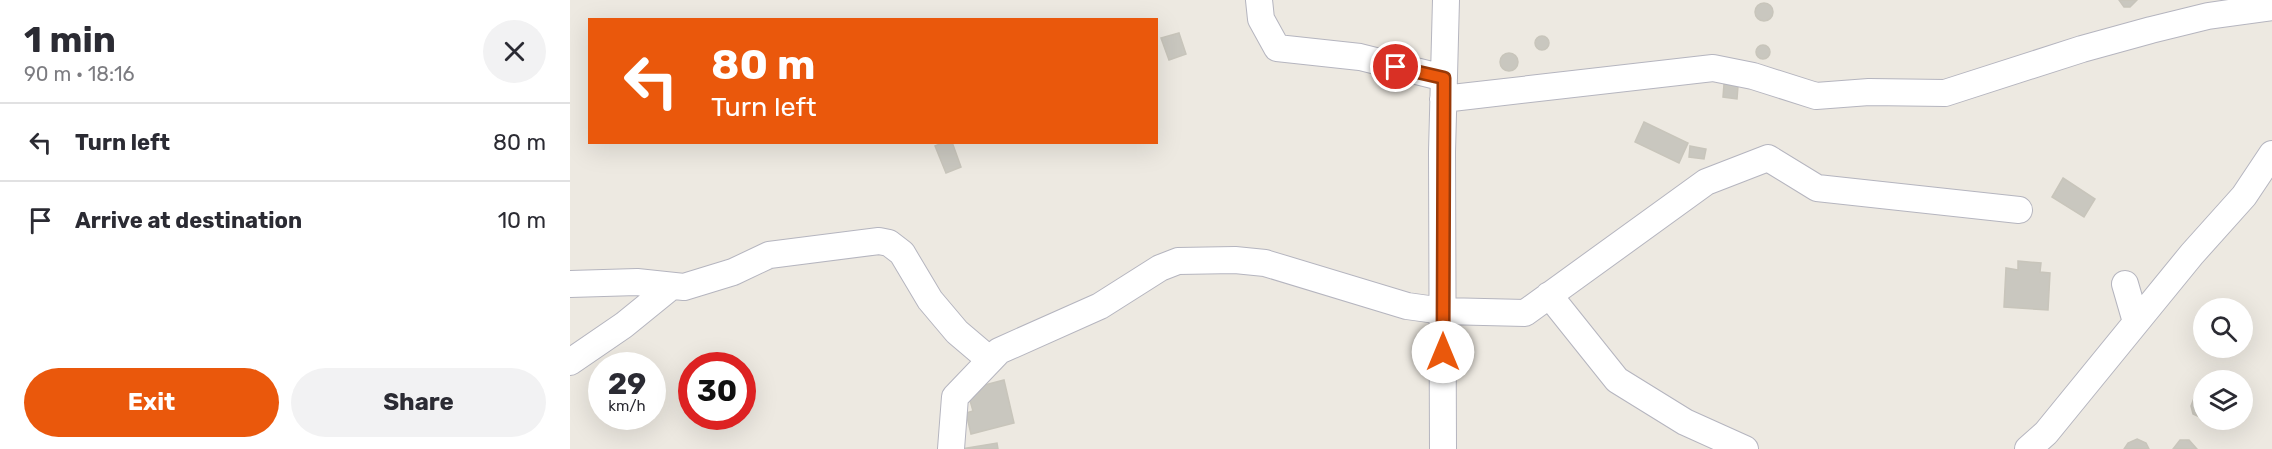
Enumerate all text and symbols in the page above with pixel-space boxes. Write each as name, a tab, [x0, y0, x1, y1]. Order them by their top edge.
text: 1 min	[24, 18, 116, 61]
button: close	[483, 20, 546, 83]
text: 80 m	[711, 40, 815, 90]
pin	[1370, 41, 1421, 92]
icon: left	[612, 42, 690, 120]
icon: arrive	[1379, 50, 1412, 83]
text: 90 m · 18:16	[24, 62, 135, 86]
text: Turn left	[711, 91, 816, 123]
icon: left	[24, 126, 57, 159]
text: Turn left	[75, 129, 170, 156]
text: 80 m	[493, 129, 546, 156]
icon: arrive	[24, 204, 57, 237]
text: Arrive at destination	[75, 207, 302, 234]
text: 10 m	[498, 207, 546, 234]
map controls	[2193, 298, 2253, 430]
button: search	[2193, 298, 2253, 358]
position arrow	[1411, 320, 1475, 384]
speed limit sign: 30	[678, 352, 756, 430]
text: 29	[608, 366, 646, 402]
button: Exit	[24, 368, 279, 437]
button: Share	[291, 368, 546, 437]
button: layers	[2193, 370, 2253, 430]
text: km/h	[608, 397, 646, 415]

